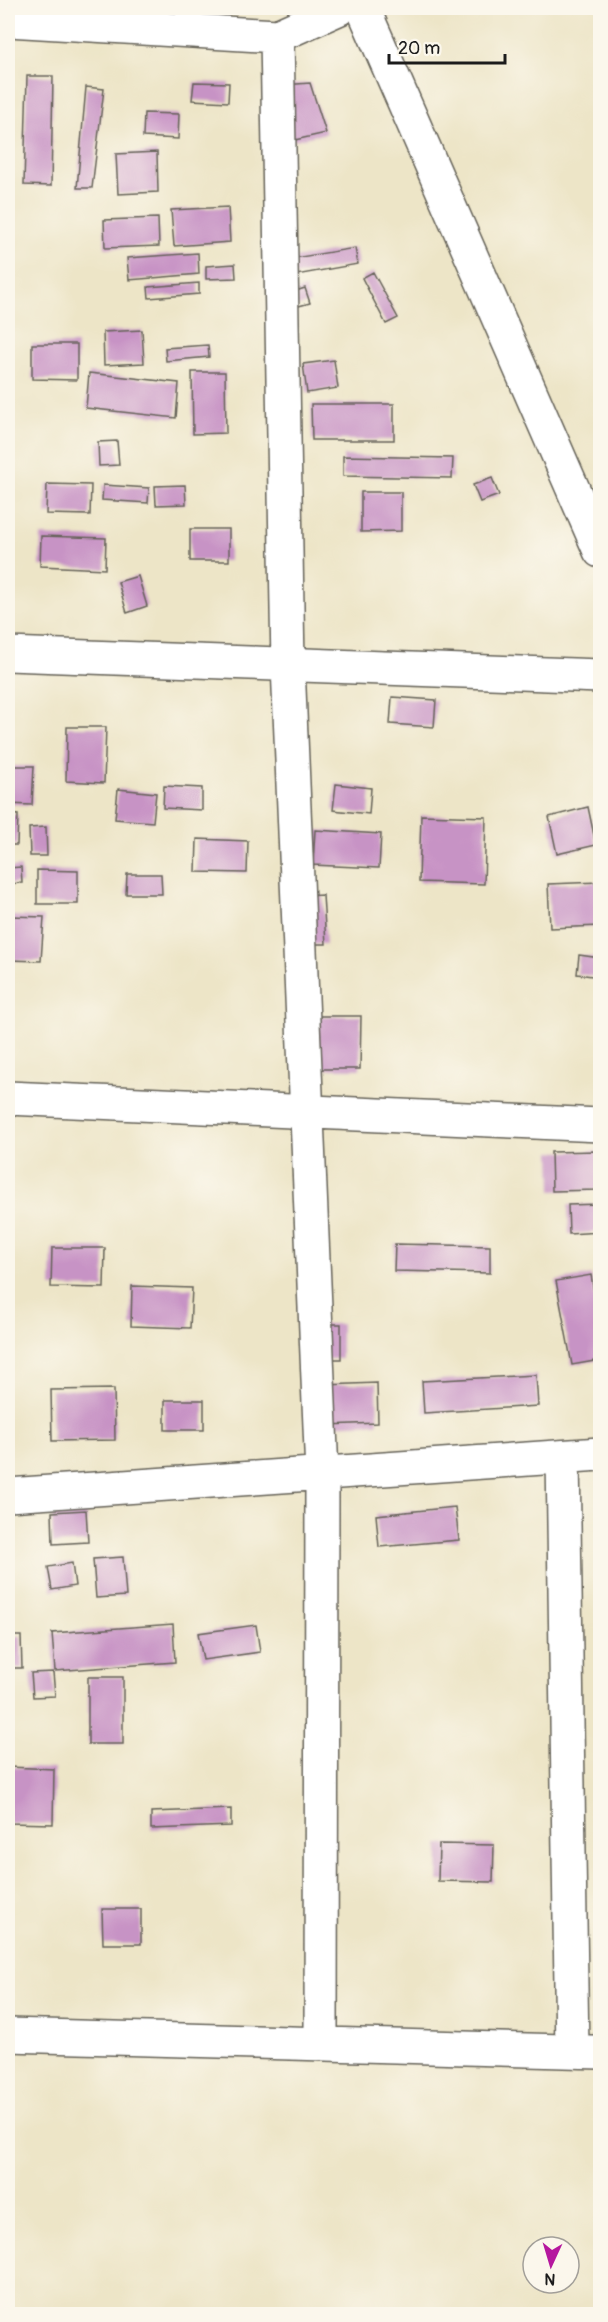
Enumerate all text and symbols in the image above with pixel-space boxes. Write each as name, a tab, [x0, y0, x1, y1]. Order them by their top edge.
scale bar	[389, 27, 504, 65]
text: 20 m	[398, 37, 440, 60]
north arrow	[521, 2235, 581, 2295]
text: N	[544, 2269, 556, 2289]

